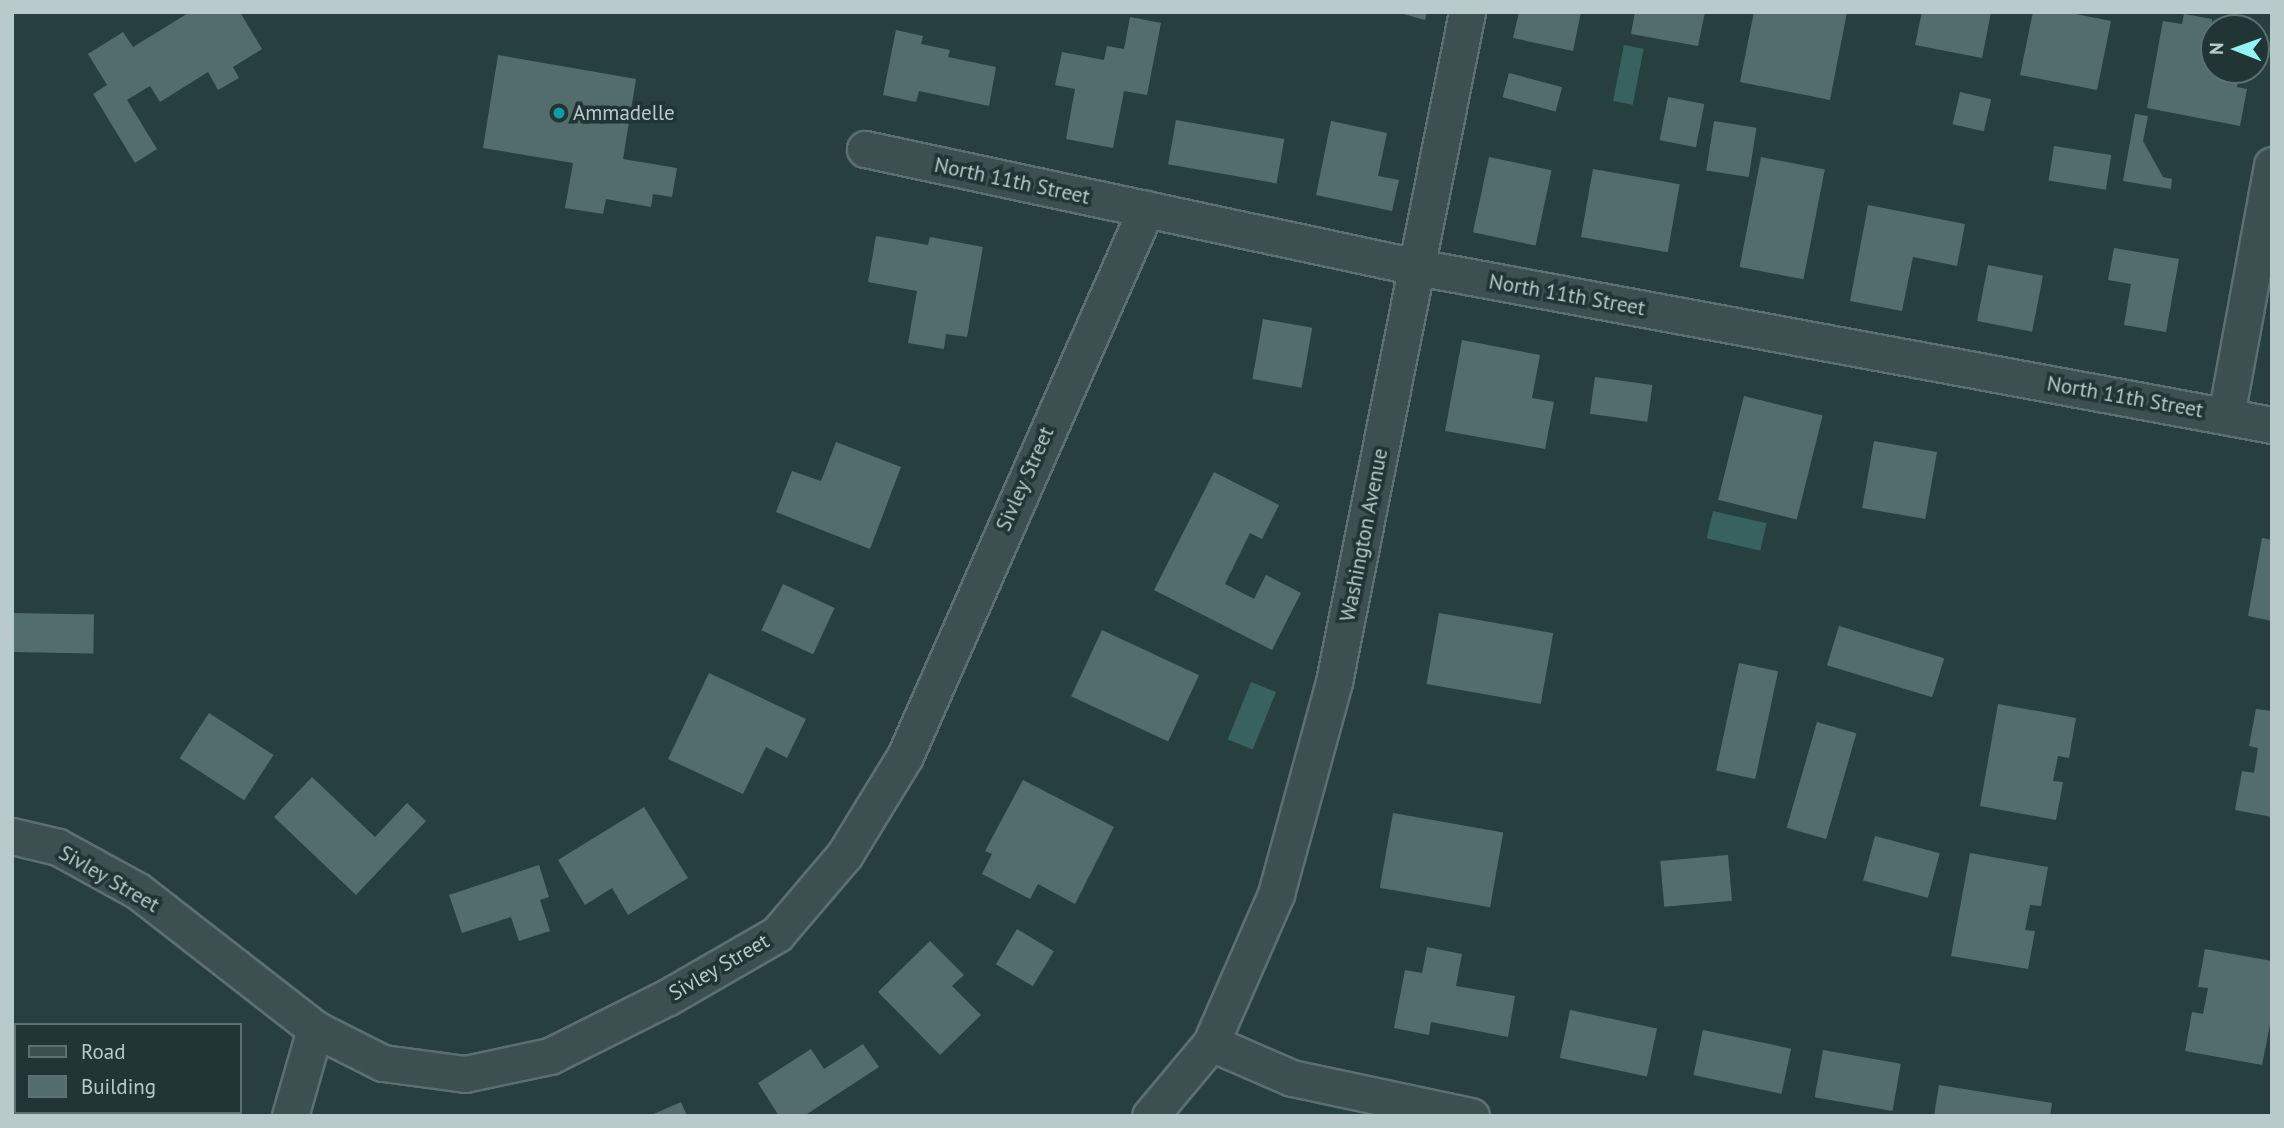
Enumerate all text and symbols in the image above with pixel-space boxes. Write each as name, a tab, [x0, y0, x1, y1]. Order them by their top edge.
north arrow	[2200, 14, 2270, 84]
text: N	[2204, 42, 2228, 55]
place label: Ammadelle	[573, 100, 675, 126]
marker: Ammadelle	[551, 105, 567, 121]
street label: North 11th Street	[932, 152, 1092, 210]
street label: North 11th Street	[1487, 269, 1647, 321]
street label: North 11th Street	[2045, 371, 2205, 423]
street label: Sivley Street	[991, 423, 1059, 535]
street label: Washington Avenue	[1335, 446, 1393, 624]
street label: Sivley Street	[54, 840, 164, 918]
street label: Sivley Street	[664, 928, 774, 1006]
legend	[14, 1023, 242, 1114]
text: Road	[81, 1038, 125, 1065]
text: Building	[81, 1073, 156, 1100]

